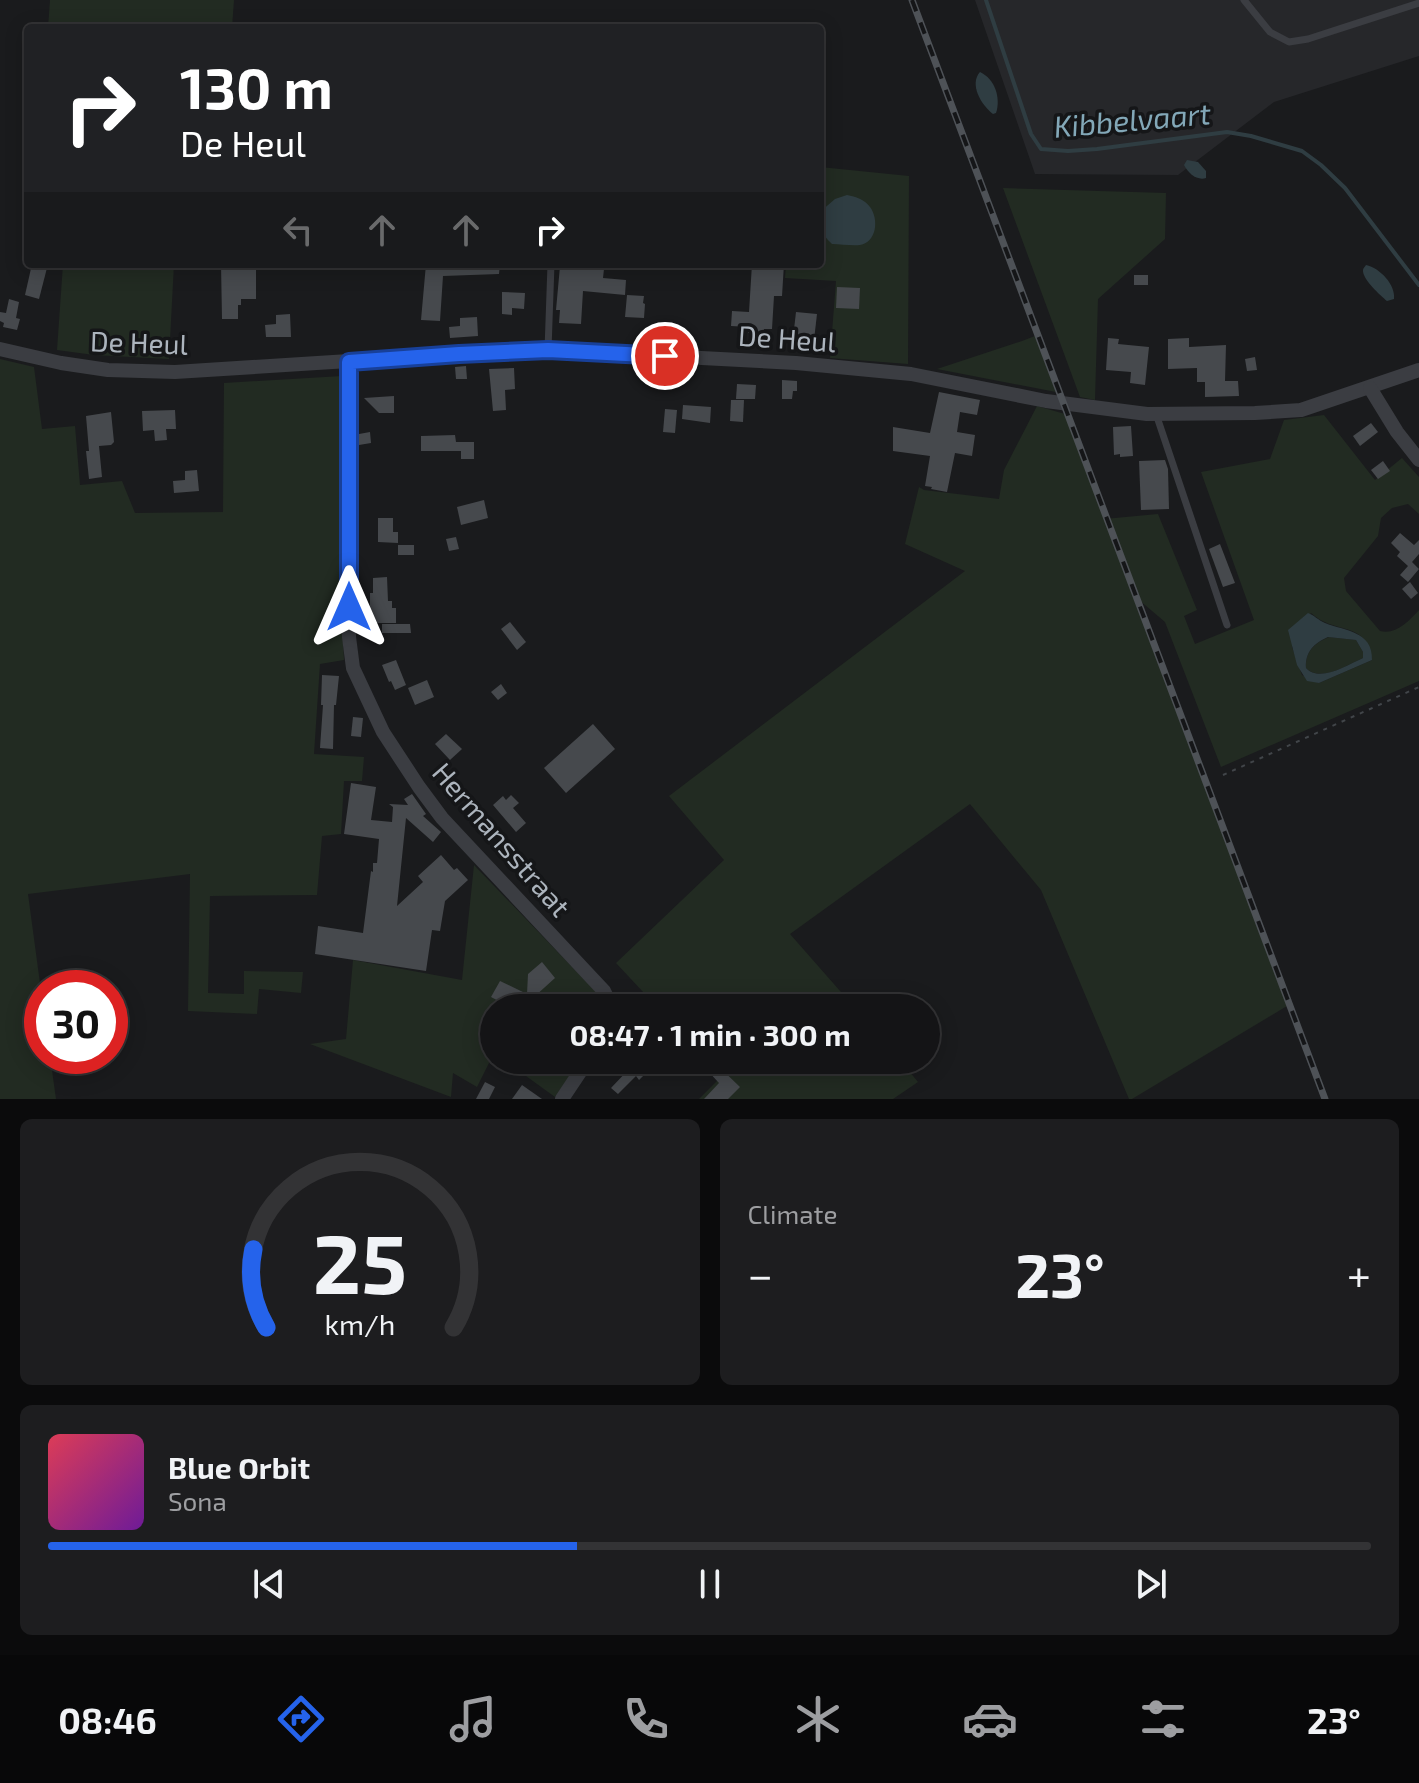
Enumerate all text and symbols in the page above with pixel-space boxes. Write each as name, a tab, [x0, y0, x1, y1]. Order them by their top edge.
text: 130 m	[180, 53, 333, 120]
icon: right	[48, 56, 152, 160]
water label: Kibbelvaart	[1052, 94, 1213, 144]
text: De Heul	[180, 121, 306, 164]
icon: left	[276, 208, 320, 252]
icon: ahead	[360, 208, 404, 252]
icon: ahead	[444, 208, 488, 252]
icon: right	[528, 208, 572, 252]
street label: De Heul	[737, 318, 838, 358]
pin	[631, 322, 699, 390]
street label: De Heul	[89, 323, 189, 361]
icon: arrive	[643, 334, 687, 378]
position arrow	[307, 565, 391, 649]
street label: Hermansstraat	[426, 755, 578, 923]
speed limit sign: 30	[24, 970, 128, 1074]
text: 08:47 · 1 min · 300 m	[569, 1016, 851, 1052]
text: Climate	[748, 1198, 837, 1229]
text: 25	[313, 1211, 407, 1311]
text: 23°	[1015, 1238, 1105, 1310]
text: −	[748, 1247, 773, 1300]
text: +	[1347, 1247, 1371, 1300]
text: km/h	[324, 1306, 395, 1341]
text: Blue Orbit	[168, 1449, 310, 1485]
text: Sona	[168, 1485, 227, 1516]
icon: previous	[247, 1562, 291, 1606]
icon: pause	[688, 1562, 732, 1606]
icon: next	[1129, 1562, 1173, 1606]
icon: directions	[273, 1691, 329, 1747]
icon: music	[445, 1691, 501, 1747]
icon: phone	[618, 1691, 674, 1747]
icon: climate	[790, 1691, 846, 1747]
icon: car	[962, 1691, 1018, 1747]
icon: filters	[1135, 1691, 1191, 1747]
text: 08:46	[58, 1698, 157, 1741]
text: 23°	[1307, 1698, 1361, 1741]

